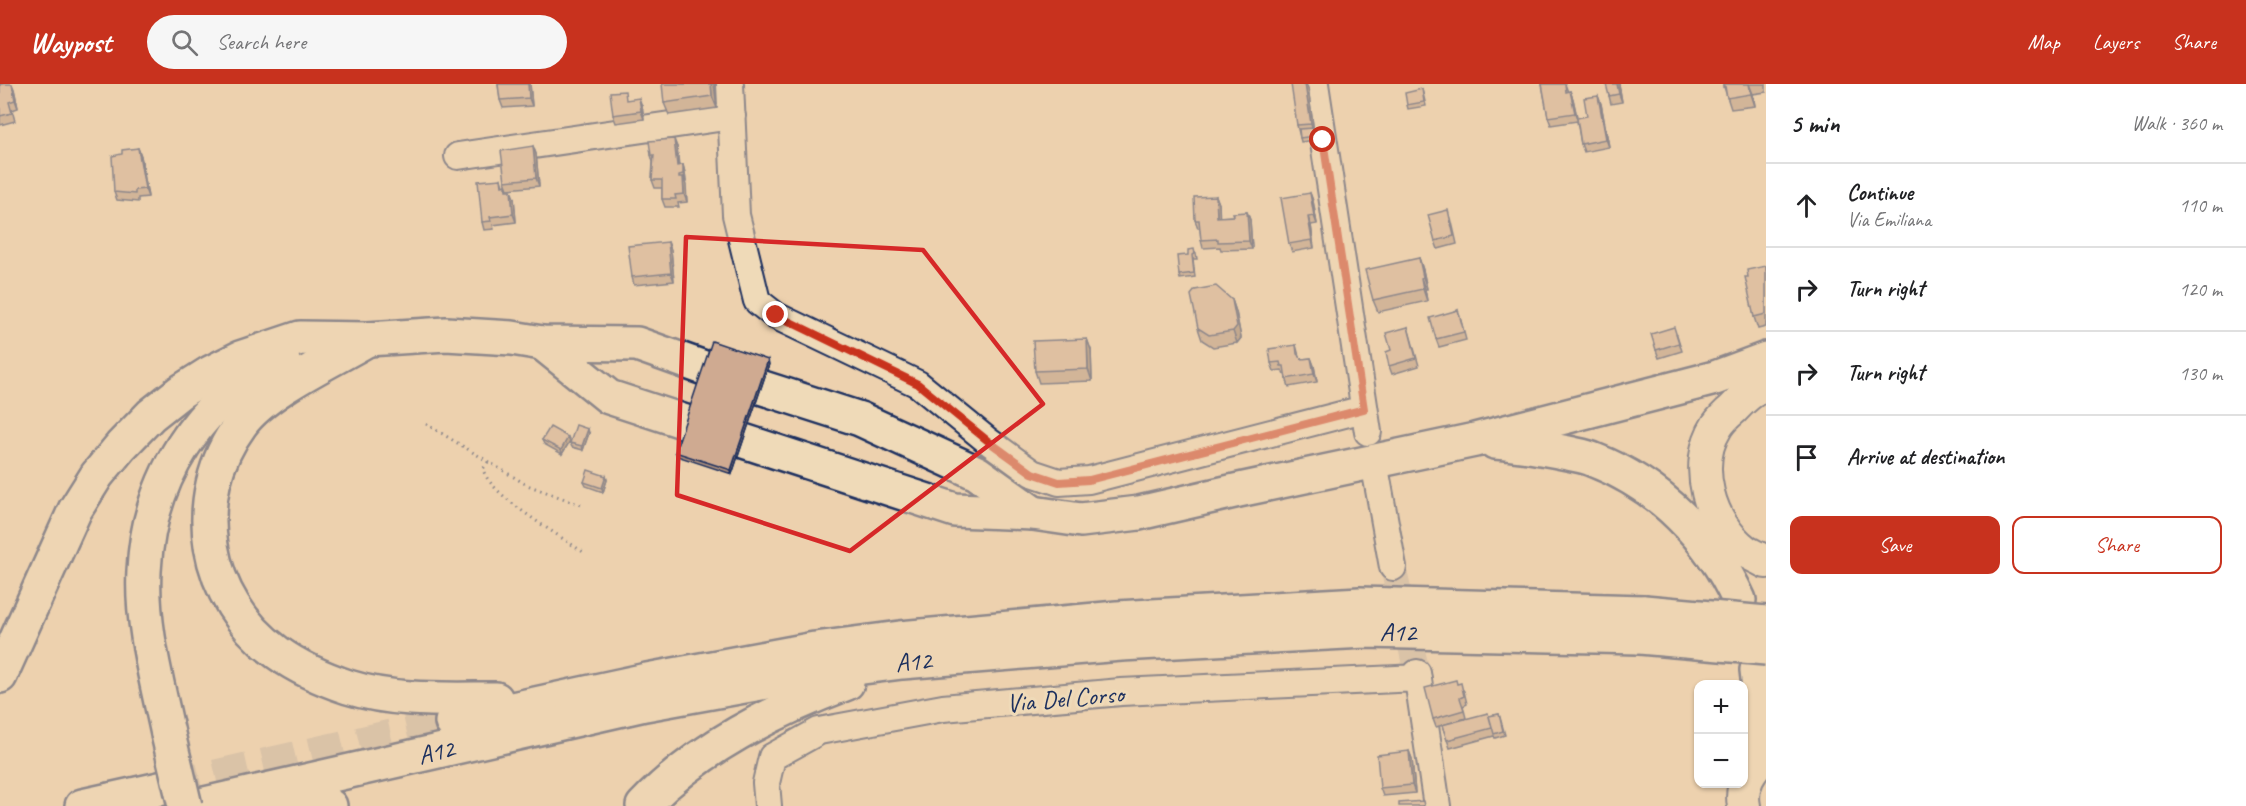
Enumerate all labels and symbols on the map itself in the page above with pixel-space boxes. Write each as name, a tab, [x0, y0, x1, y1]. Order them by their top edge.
route start	[1309, 126, 1335, 152]
route end	[762, 301, 788, 327]
street label: A12	[1380, 615, 1419, 649]
street label: A12	[893, 643, 935, 680]
street label: Via Del Corso	[1005, 677, 1128, 720]
street label: A12	[415, 731, 460, 772]

